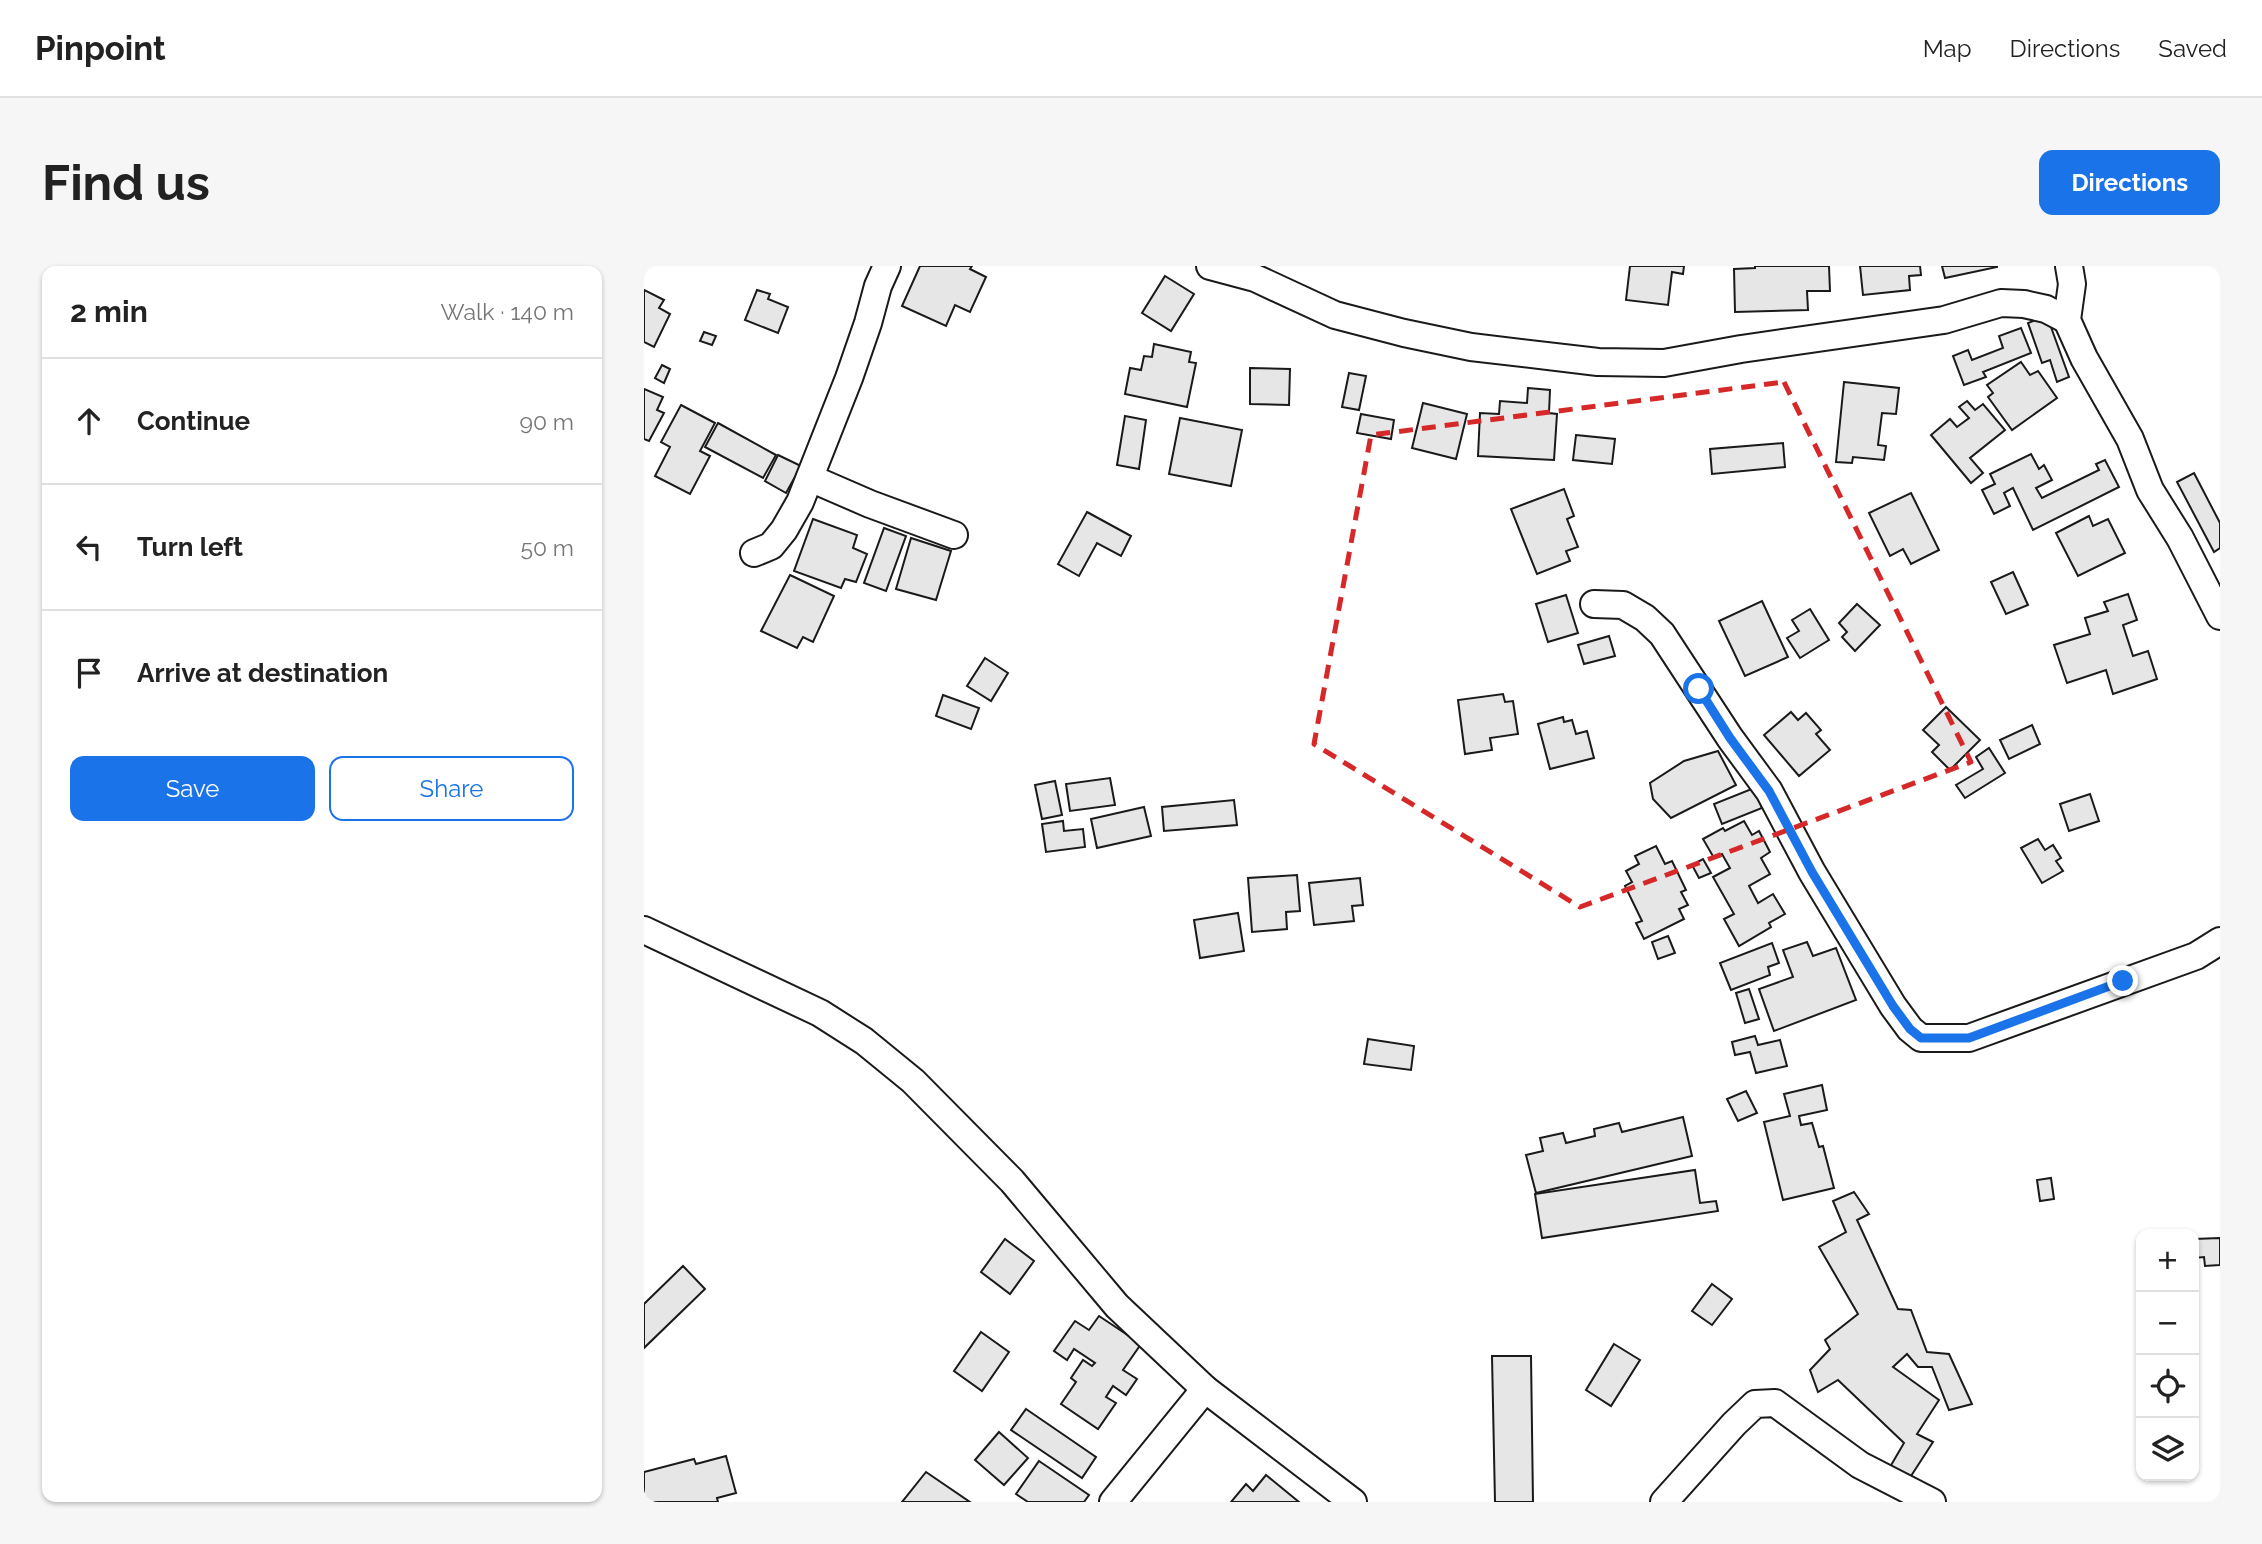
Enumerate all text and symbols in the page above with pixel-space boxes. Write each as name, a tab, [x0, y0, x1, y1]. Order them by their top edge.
text: Pinpoint	[35, 29, 166, 68]
text: Map	[1923, 34, 1972, 63]
text: Directions	[2010, 34, 2120, 63]
text: Saved	[2158, 34, 2227, 63]
button: Directions	[2039, 150, 2220, 215]
text: Find us	[42, 154, 210, 211]
text: 2 min	[70, 294, 148, 329]
text: Walk · 140 m	[441, 298, 574, 325]
icon: ahead	[70, 402, 108, 440]
text: Continue	[137, 406, 250, 436]
text: 90 m	[519, 408, 574, 435]
icon: left	[70, 528, 108, 566]
text: Turn left	[137, 532, 243, 562]
text: 50 m	[520, 534, 574, 561]
icon: arrive	[70, 654, 108, 692]
text: Arrive at destination	[137, 658, 388, 688]
route start	[1683, 673, 1714, 704]
button: Save	[70, 756, 315, 821]
button: Share	[329, 756, 574, 821]
route end	[2107, 965, 2138, 996]
map controls	[2136, 1229, 2199, 1481]
button: +	[2136, 1229, 2199, 1292]
button: −	[2136, 1292, 2199, 1355]
button: locate	[2136, 1355, 2199, 1418]
button: layers	[2136, 1418, 2199, 1481]

